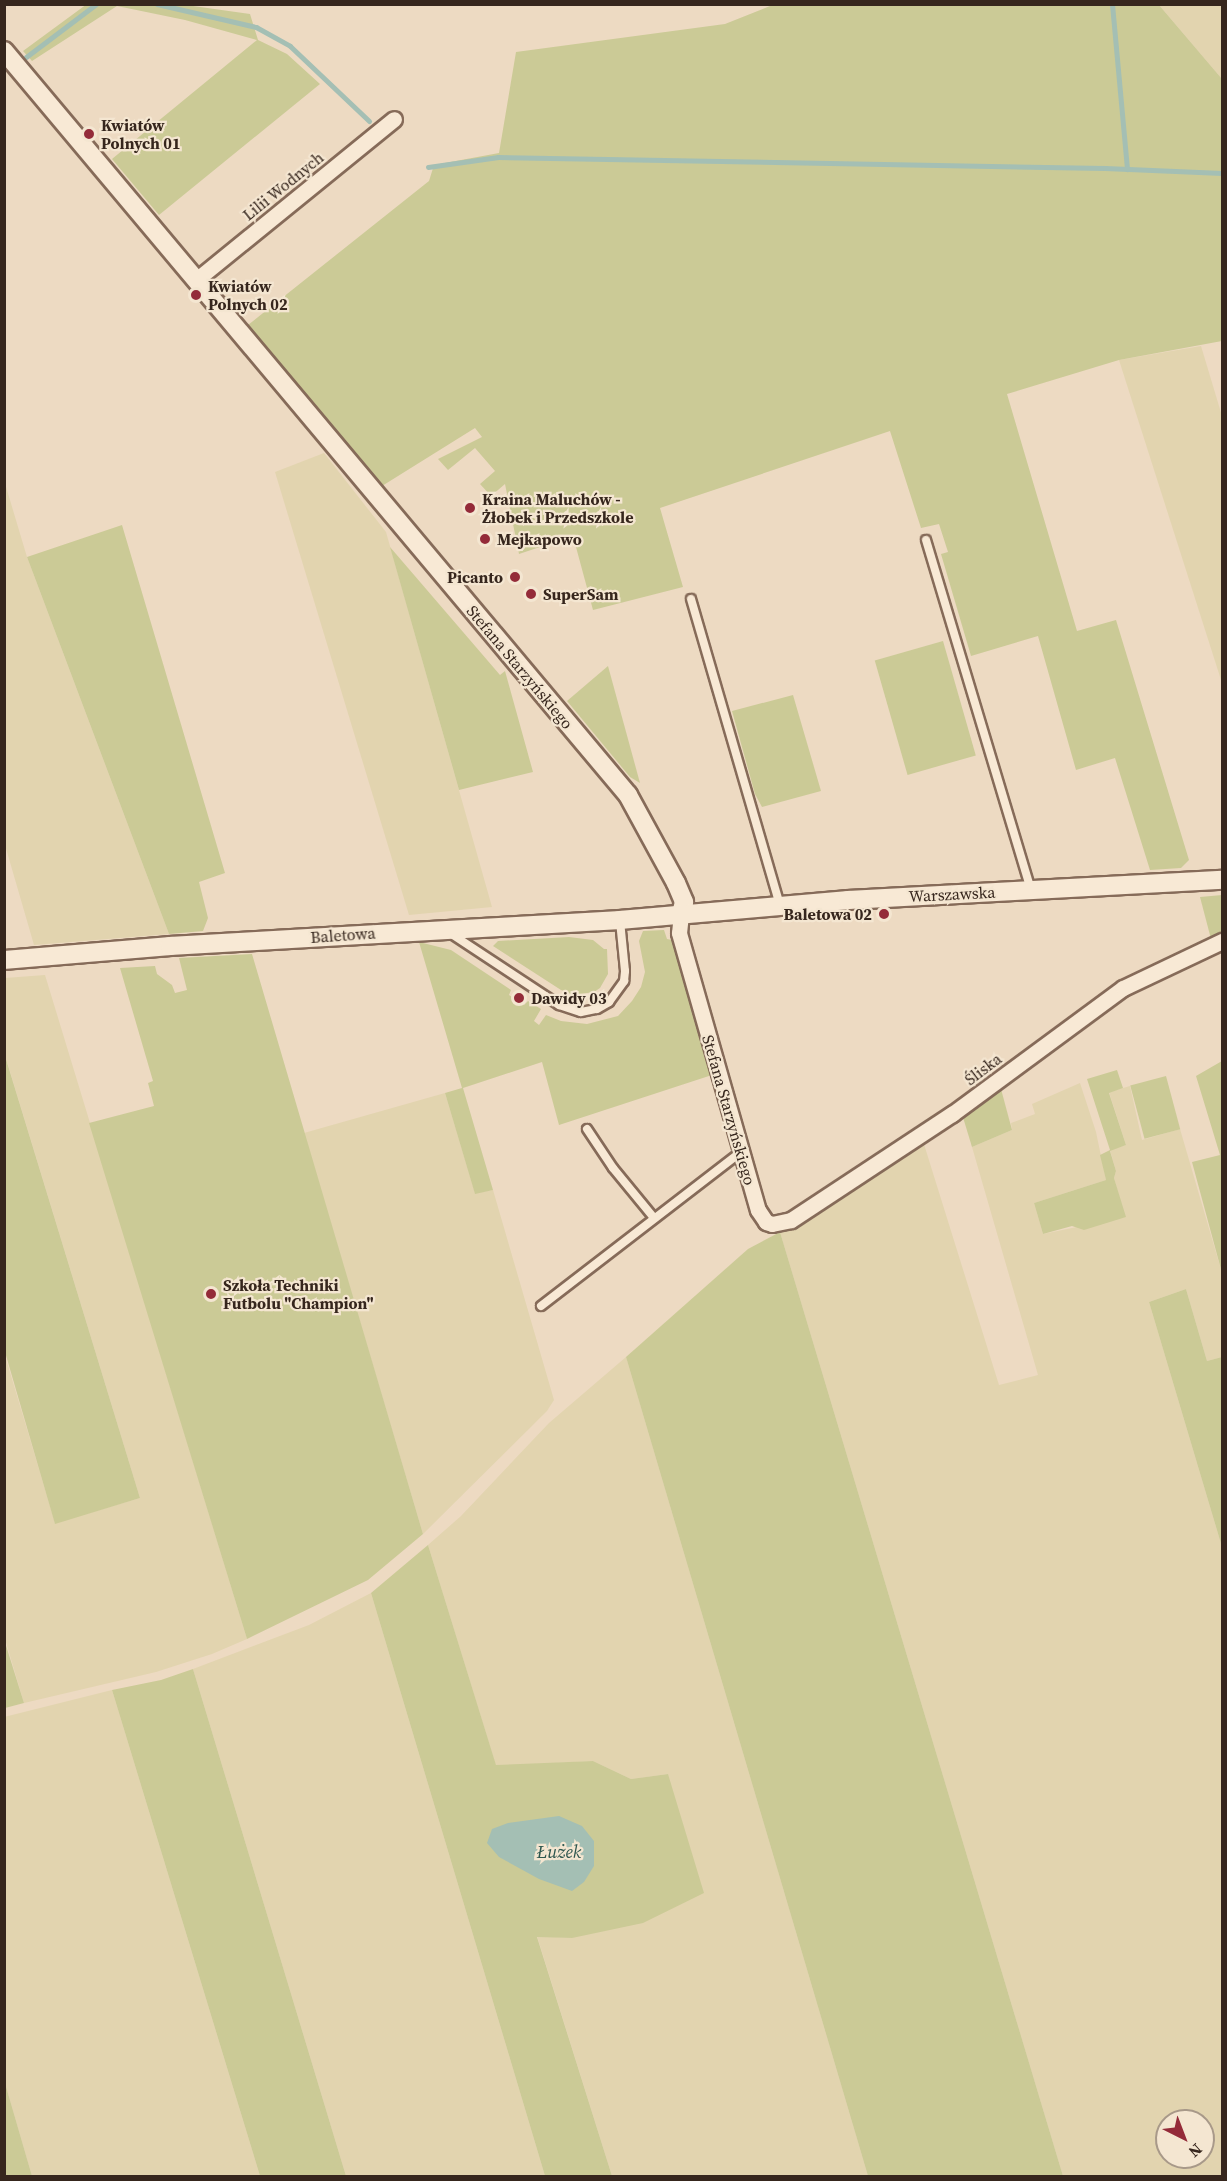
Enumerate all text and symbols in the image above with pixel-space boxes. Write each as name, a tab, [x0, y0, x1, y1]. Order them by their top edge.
place label: Kwiatów Polnych 01	[101, 115, 181, 153]
marker: Kwiatów Polnych 01	[82, 127, 96, 141]
street label: Lilii Wodnych	[239, 147, 327, 225]
place label: Kwiatów Polnych 02	[208, 276, 288, 314]
marker: Kwiatów Polnych 02	[189, 288, 203, 302]
place label: Kraina Maluchów - Żłobek i Przedszkole	[482, 489, 633, 527]
marker: Kraina Maluchów - Żłobek i Przedszkole	[463, 501, 477, 515]
place label: Mejkapowo	[497, 529, 582, 549]
marker: Mejkapowo	[478, 532, 492, 546]
place label: Picanto	[447, 567, 503, 587]
marker: Picanto	[508, 570, 522, 584]
place label: SuperSam	[543, 584, 618, 604]
marker: SuperSam	[524, 587, 538, 601]
street label: Stefana Starzyńskiego	[463, 601, 577, 733]
street label: Warszawska	[908, 882, 996, 906]
place label: Baletowa 02	[784, 904, 872, 924]
marker: Baletowa 02	[877, 907, 891, 921]
street label: Baletowa	[310, 923, 376, 947]
place label: Dawidy 03	[531, 988, 607, 1008]
marker: Dawidy 03	[512, 991, 526, 1005]
street label: Stefana Starzyńskiego	[698, 1033, 760, 1187]
street label: Śliska	[961, 1049, 1005, 1089]
place label: Szkoła Techniki Futbolu "Champion"	[223, 1275, 374, 1313]
marker: Szkoła Techniki Futbolu "Champion"	[204, 1287, 218, 1301]
water label: Łużek	[537, 1841, 581, 1863]
north arrow	[1155, 2109, 1215, 2169]
text: N	[1184, 2139, 1207, 2163]

